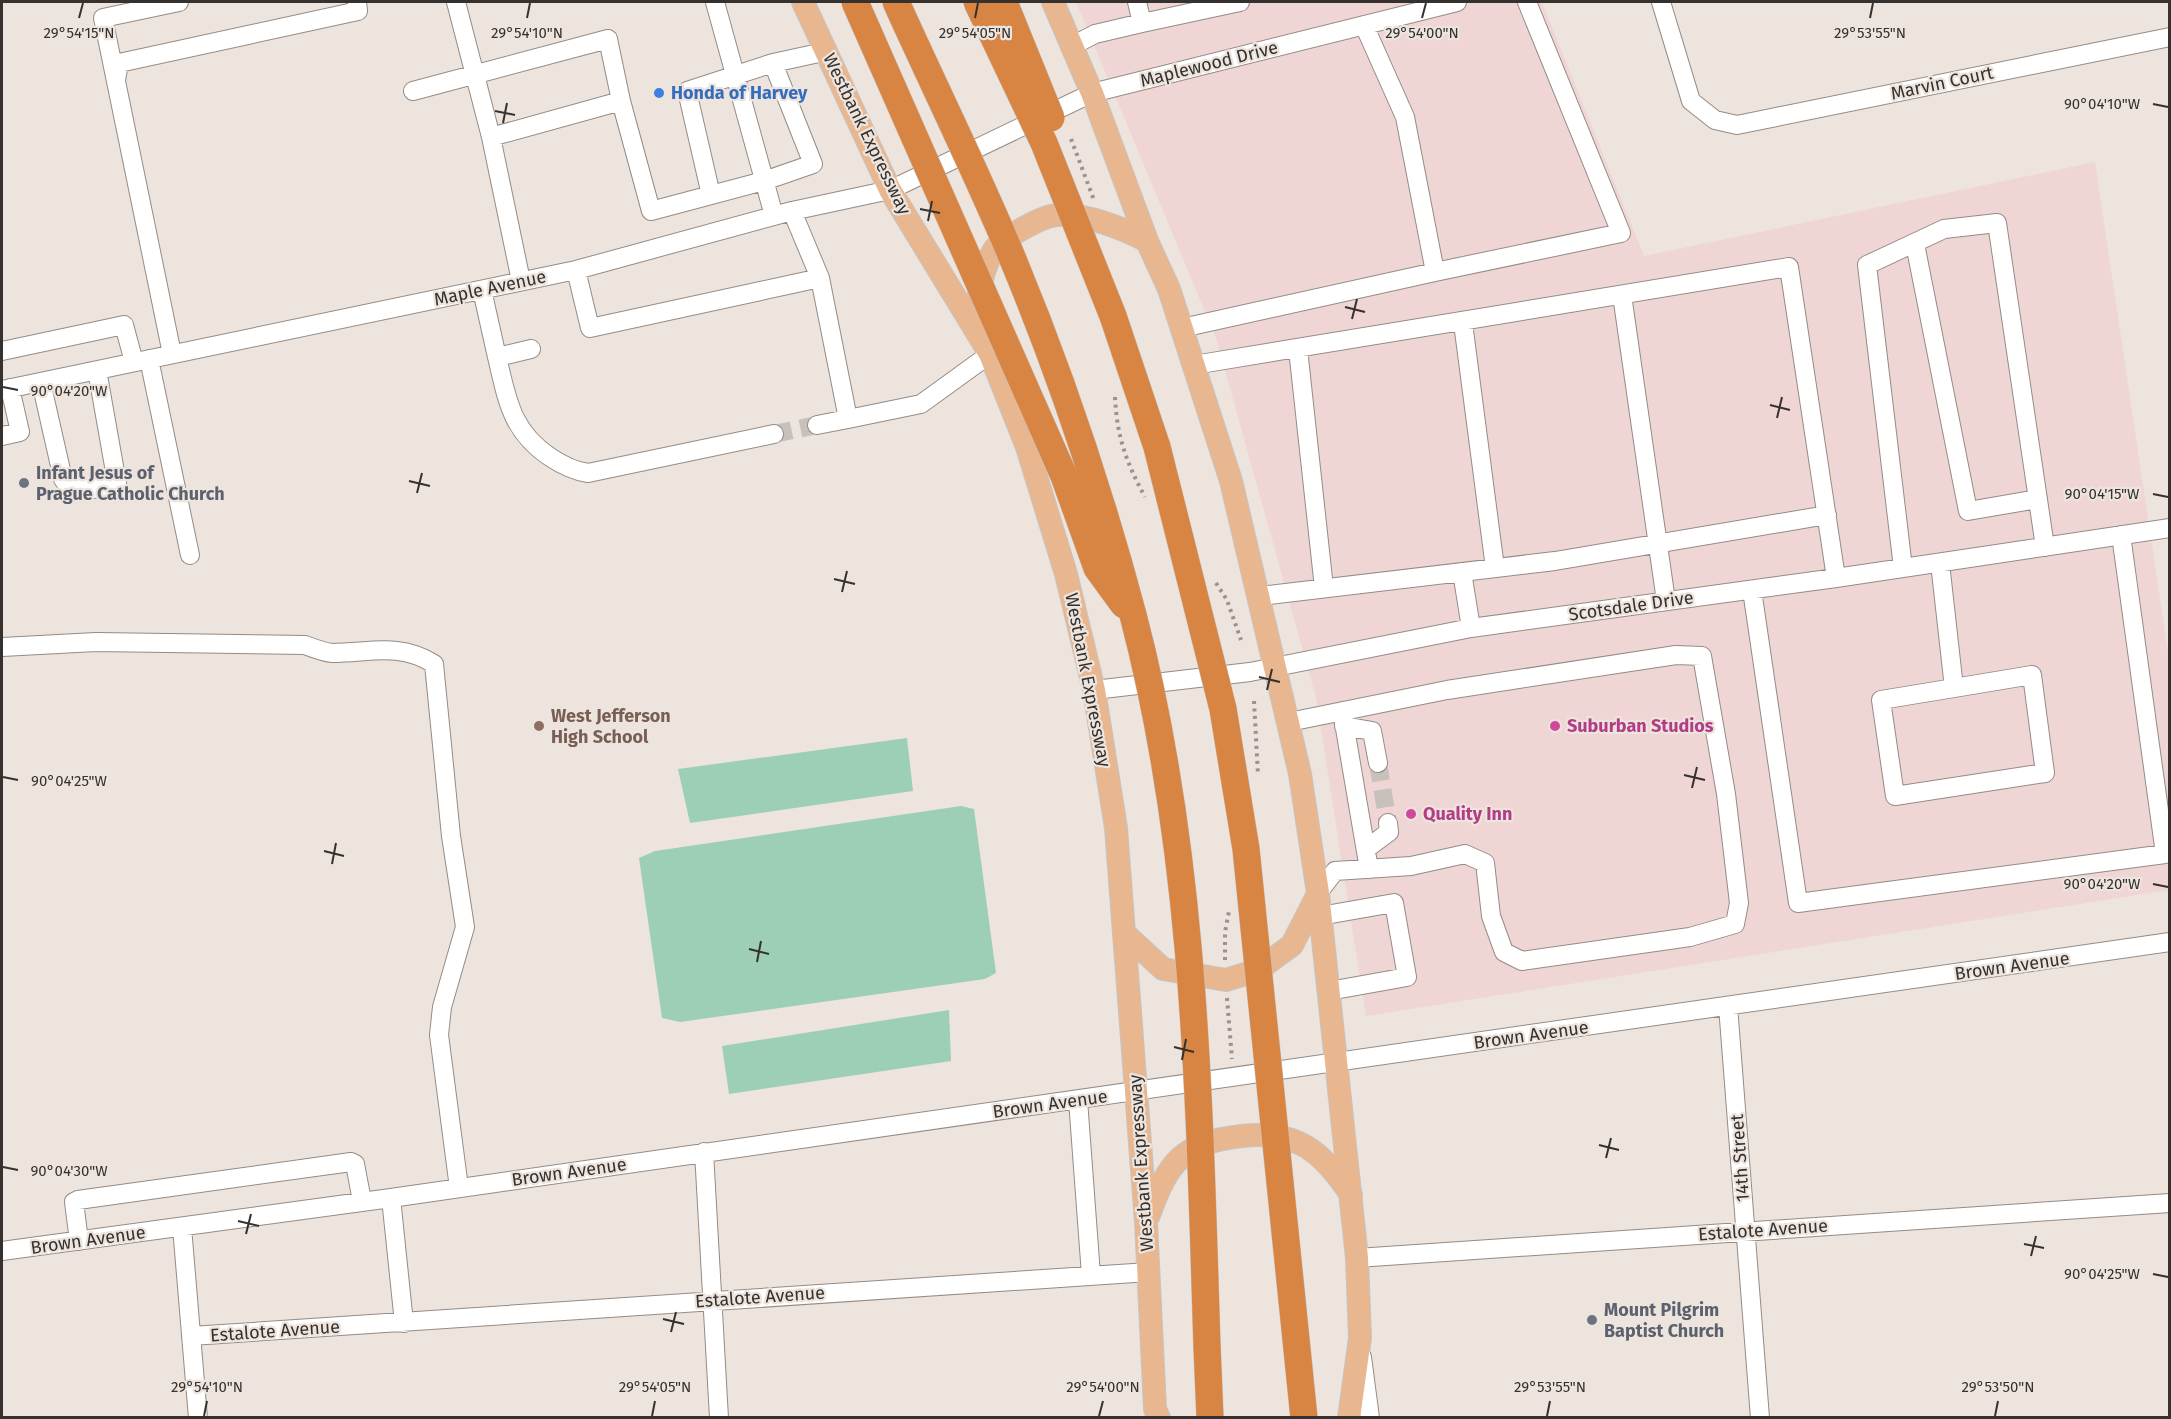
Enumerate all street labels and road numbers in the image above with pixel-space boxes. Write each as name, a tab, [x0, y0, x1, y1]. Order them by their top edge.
street label: Maplewood Drive	[1138, 36, 1280, 92]
street label: Westbank Expressway	[818, 50, 916, 219]
street label: Marvin Court	[1889, 61, 1996, 105]
street label: Maple Avenue	[432, 265, 548, 311]
street label: Scotsdale Drive	[1567, 586, 1695, 626]
street label: Westbank Expressway	[1060, 591, 1116, 769]
street label: Brown Avenue	[1953, 947, 2071, 985]
street label: Brown Avenue	[1472, 1016, 1590, 1054]
street label: Westbank Expressway	[1124, 1074, 1158, 1252]
street label: Brown Avenue	[991, 1085, 1109, 1123]
street label: 14th Street	[1726, 1113, 1754, 1203]
street label: Brown Avenue	[510, 1153, 628, 1191]
street label: Estalote Avenue	[1697, 1214, 1829, 1246]
street label: Brown Avenue	[29, 1221, 147, 1259]
street label: Estalote Avenue	[694, 1281, 826, 1313]
street label: Estalote Avenue	[209, 1315, 341, 1347]

